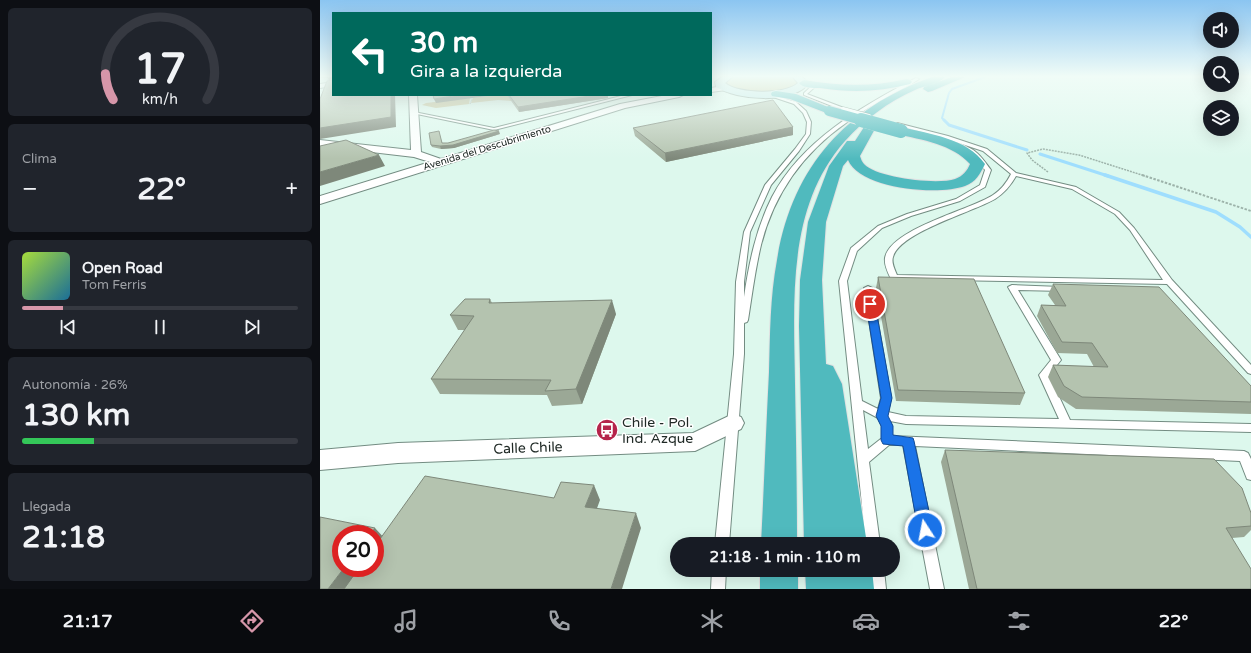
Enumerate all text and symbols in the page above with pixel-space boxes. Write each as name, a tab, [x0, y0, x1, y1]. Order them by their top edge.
map controls	[1203, 12, 1239, 136]
button: sound	[1203, 12, 1239, 48]
text: 30 m	[410, 26, 478, 60]
icon: left	[344, 28, 396, 80]
text: 17	[134, 45, 186, 95]
button: search	[1203, 56, 1239, 92]
text: Gira a la izquierda	[410, 60, 562, 82]
text: km/h	[142, 91, 178, 108]
button: layers	[1203, 100, 1239, 136]
street label: Avenida del Descubrimiento	[422, 123, 552, 173]
text: Clima	[22, 151, 57, 167]
text: 22°	[137, 171, 186, 208]
text: −	[22, 176, 38, 202]
text: +	[286, 176, 298, 202]
text: Open Road	[82, 259, 163, 277]
text: Tom Ferris	[82, 277, 146, 293]
pin	[853, 287, 887, 321]
icon: arrive	[859, 293, 881, 315]
icon: previous	[57, 316, 79, 338]
icon: pause	[149, 316, 171, 338]
icon: next	[241, 316, 263, 338]
text: Autonomía · 26%	[22, 377, 128, 393]
text: 130 km	[22, 397, 130, 434]
place label: Chile - Pol. Ind. Azque	[622, 414, 693, 447]
bus stop icon: Chile - Pol. Ind. Azque	[594, 417, 620, 443]
street label: Calle Chile	[493, 438, 563, 458]
text: Llegada	[22, 499, 71, 515]
position arrow	[904, 509, 946, 551]
text: 21:18	[22, 519, 105, 556]
speed limit sign: 20	[332, 525, 384, 577]
text: 21:18 · 1 min · 110 m	[710, 548, 860, 566]
icon: directions	[238, 607, 266, 635]
icon: music	[392, 607, 420, 635]
icon: phone	[545, 607, 573, 635]
icon: climate	[698, 607, 726, 635]
icon: car	[852, 607, 880, 635]
icon: filters	[1005, 607, 1033, 635]
text: 21:17	[63, 610, 113, 632]
text: 22°	[1159, 610, 1188, 632]

